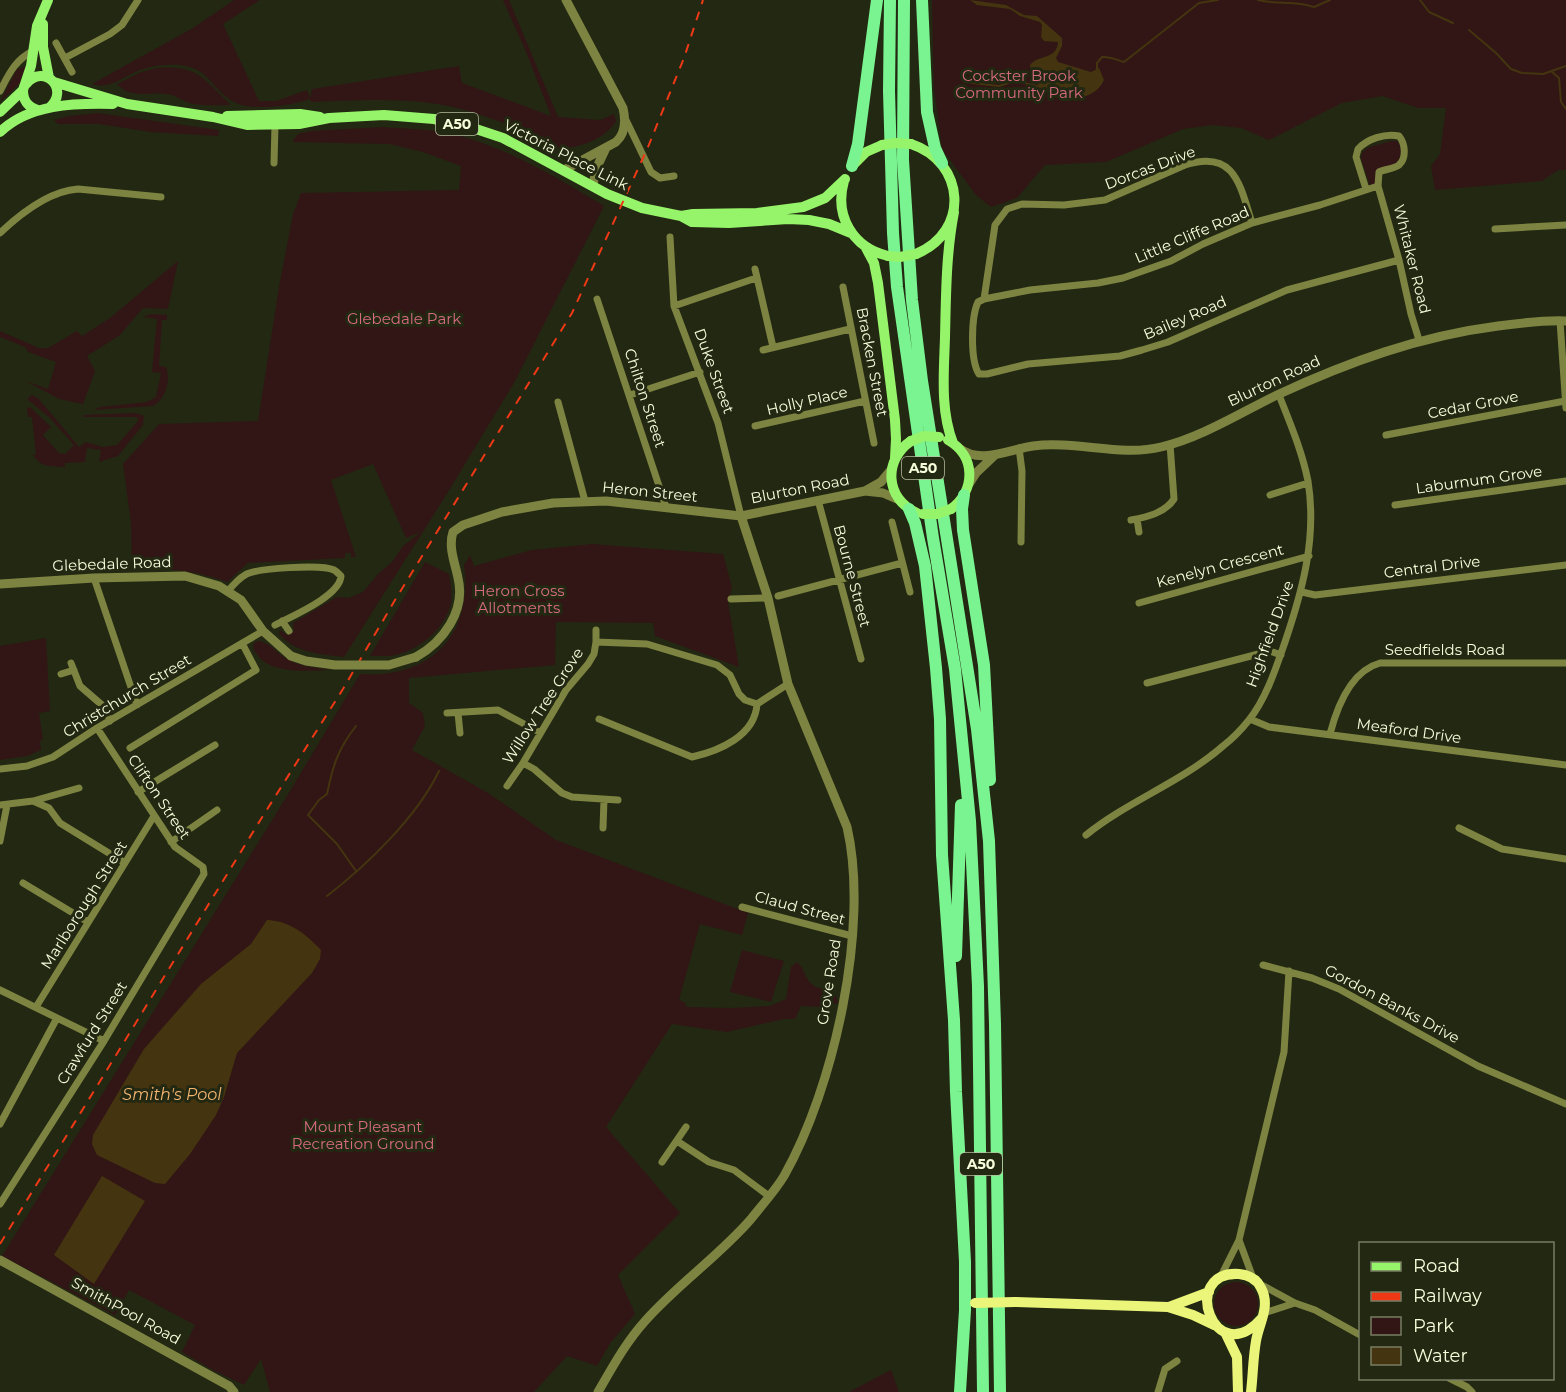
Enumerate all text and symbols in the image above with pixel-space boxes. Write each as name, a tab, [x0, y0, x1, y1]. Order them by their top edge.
park label: Cockster Brook Community Park	[955, 66, 1083, 102]
road number: A50	[436, 113, 478, 135]
street label: Victoria Place Link	[501, 115, 632, 194]
street label: Dorcas Drive	[1102, 142, 1198, 194]
street label: Little Cliffe Road	[1132, 202, 1252, 267]
street label: Whitaker Road	[1390, 202, 1435, 315]
street label: Bailey Road	[1140, 292, 1229, 344]
street label: Bracken Street	[853, 306, 892, 418]
park label: Glebedale Park	[347, 309, 461, 328]
street label: Duke Street	[690, 326, 739, 416]
street label: Chilton Street	[620, 346, 670, 450]
street label: Blurton Road	[1224, 351, 1323, 410]
street label: Holly Place	[764, 382, 849, 419]
street label: Cedar Grove	[1426, 386, 1520, 423]
road number: A50	[902, 457, 944, 479]
street label: Laburnum Grove	[1414, 461, 1543, 498]
street label: Blurton Road	[749, 470, 851, 507]
street label: Heron Street	[601, 477, 699, 506]
street label: Bourne Street	[830, 523, 875, 629]
street label: Kenelyn Crescent	[1154, 539, 1286, 592]
street label: Central Drive	[1383, 551, 1481, 582]
street label: Glebedale Road	[52, 552, 172, 575]
street label: Highfield Drive	[1241, 578, 1298, 690]
park label: Heron Cross Allotments	[473, 581, 565, 617]
street label: Seedfields Road	[1385, 640, 1505, 659]
street label: Willow Tree Grove	[498, 644, 587, 767]
street label: Christchurch Street	[59, 650, 194, 741]
street label: Meaford Drive	[1355, 714, 1463, 747]
street label: Clifton Street	[124, 751, 195, 843]
street label: Marlborough Street	[36, 837, 131, 972]
street label: Claud Street	[753, 886, 848, 929]
street label: Grove Road	[812, 938, 845, 1026]
street label: Gordon Banks Drive	[1322, 960, 1463, 1047]
street label: Crawfurd Street	[52, 978, 131, 1088]
water label: Smith's Pool	[122, 1085, 222, 1104]
park label: Mount Pleasant Recreation Ground	[292, 1117, 434, 1153]
road number: A50	[960, 1153, 1002, 1175]
legend	[1359, 1242, 1554, 1380]
text: Road	[1413, 1255, 1460, 1277]
street label: SmithPool Road	[68, 1273, 184, 1348]
text: Railway	[1413, 1285, 1482, 1307]
text: Park	[1413, 1315, 1454, 1337]
text: Water	[1413, 1345, 1468, 1367]

